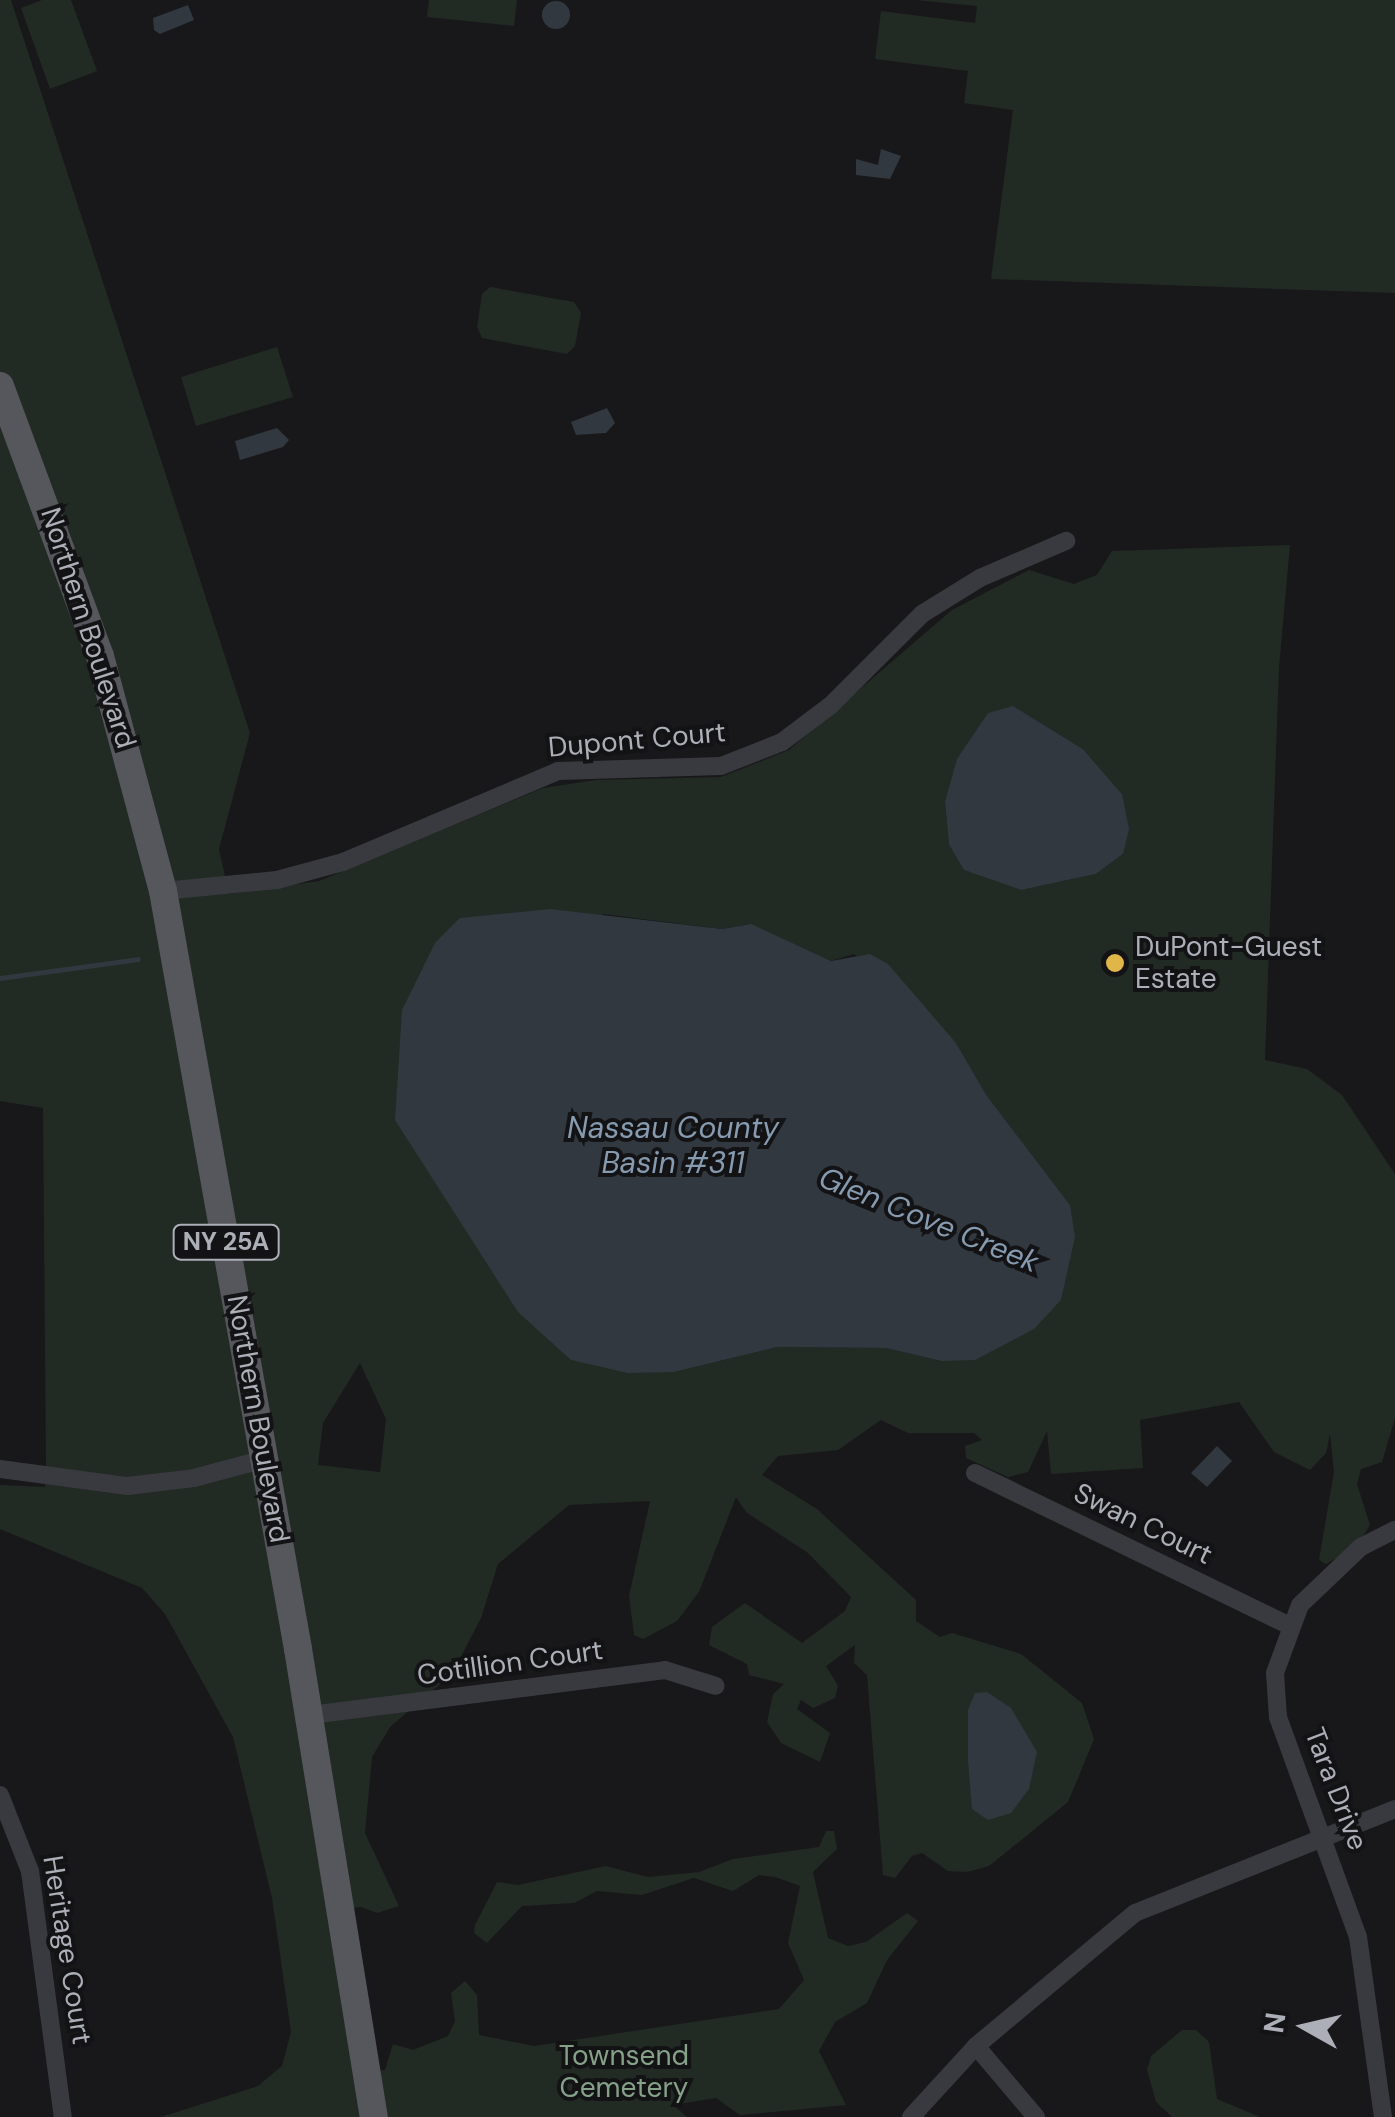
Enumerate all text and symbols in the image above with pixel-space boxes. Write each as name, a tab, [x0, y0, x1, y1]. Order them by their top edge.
street label: Northern Boulevard	[33, 503, 143, 753]
street label: Dupont Court	[547, 716, 727, 764]
place label: DuPont-Guest Estate	[1135, 930, 1322, 996]
marker: DuPont-Guest Estate	[1104, 952, 1126, 974]
water label: Nassau County Basin #311	[567, 1110, 779, 1180]
water label: Glen Cove Creek	[814, 1159, 1044, 1281]
road number: NY 25A	[171, 1222, 281, 1262]
street label: Northern Boulevard	[220, 1293, 296, 1545]
street label: Swan Court	[1068, 1476, 1218, 1572]
street label: Cotillion Court	[415, 1633, 605, 1693]
street label: Tara Drive	[1297, 1723, 1375, 1855]
street label: Heritage Court	[35, 1853, 99, 2047]
north arrow	[1255, 1977, 1355, 2077]
text: N	[1255, 2010, 1295, 2035]
park label: Townsend Cemetery	[559, 2039, 689, 2105]

